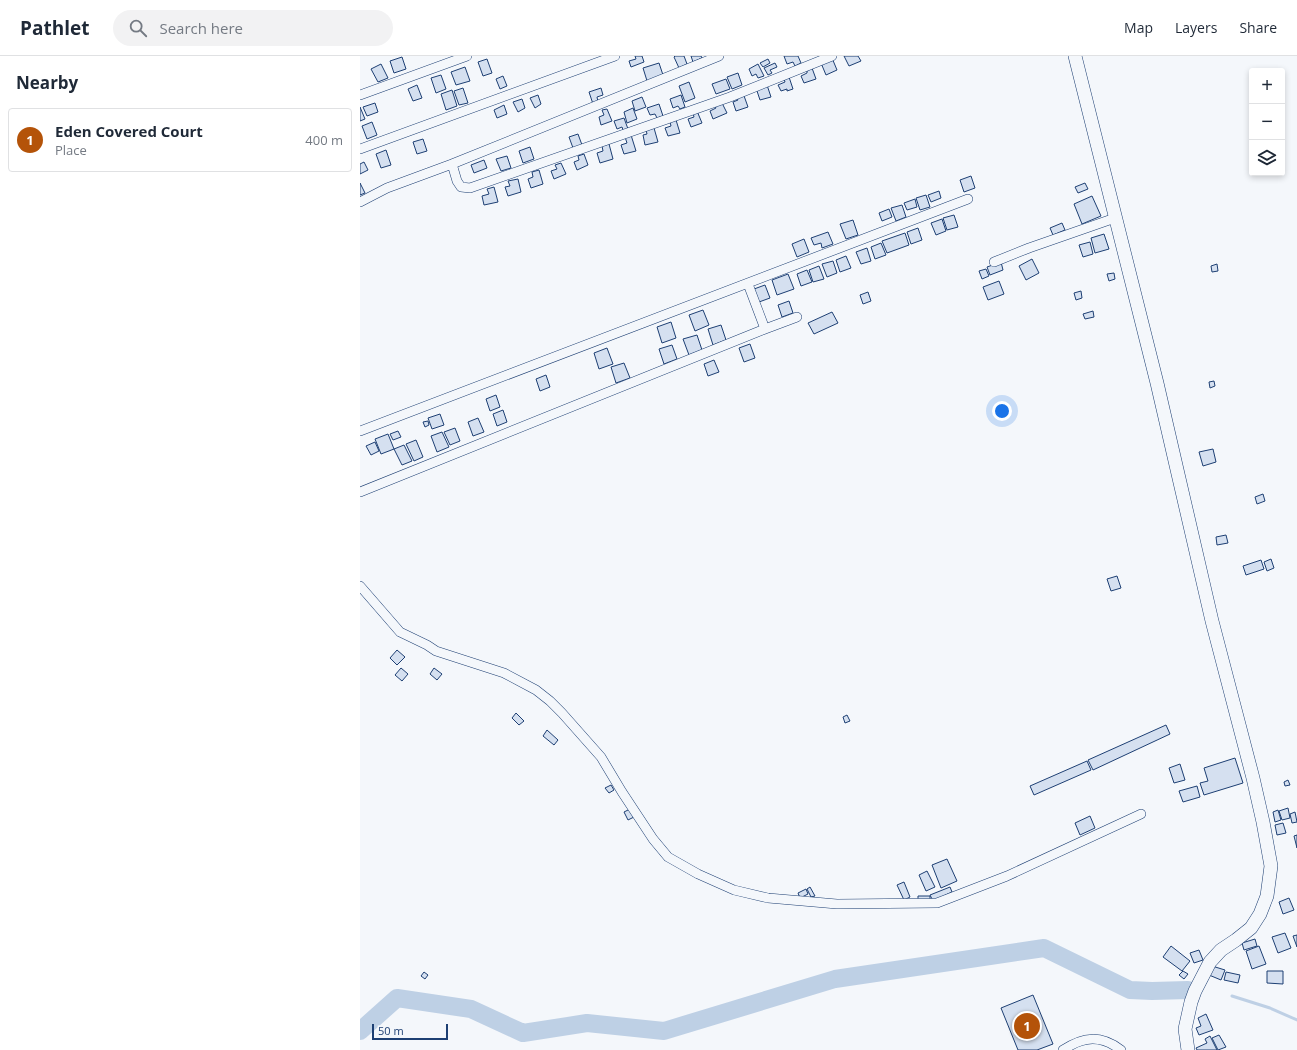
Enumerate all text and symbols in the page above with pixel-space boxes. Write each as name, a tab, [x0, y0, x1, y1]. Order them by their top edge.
search box	[113, 10, 393, 46]
text: Pathlet	[20, 15, 89, 41]
icon: search	[127, 17, 149, 39]
text: Search here	[159, 18, 243, 38]
text: Map	[1124, 18, 1153, 37]
text: Layers	[1175, 18, 1217, 37]
text: Share	[1239, 18, 1277, 37]
map controls	[1249, 68, 1285, 176]
button: +	[1249, 68, 1285, 104]
text: Nearby	[16, 71, 78, 94]
button: −	[1249, 104, 1285, 140]
text: Eden Covered Court	[55, 121, 203, 141]
text: 1	[26, 131, 34, 149]
text: 400 m	[305, 131, 343, 149]
button: layers	[1249, 140, 1285, 176]
text: Place	[55, 141, 87, 159]
your location	[992, 401, 1012, 421]
pin: 1	[1014, 1011, 1040, 1041]
scale bar	[372, 1022, 448, 1041]
text: 50 m	[378, 1023, 404, 1038]

